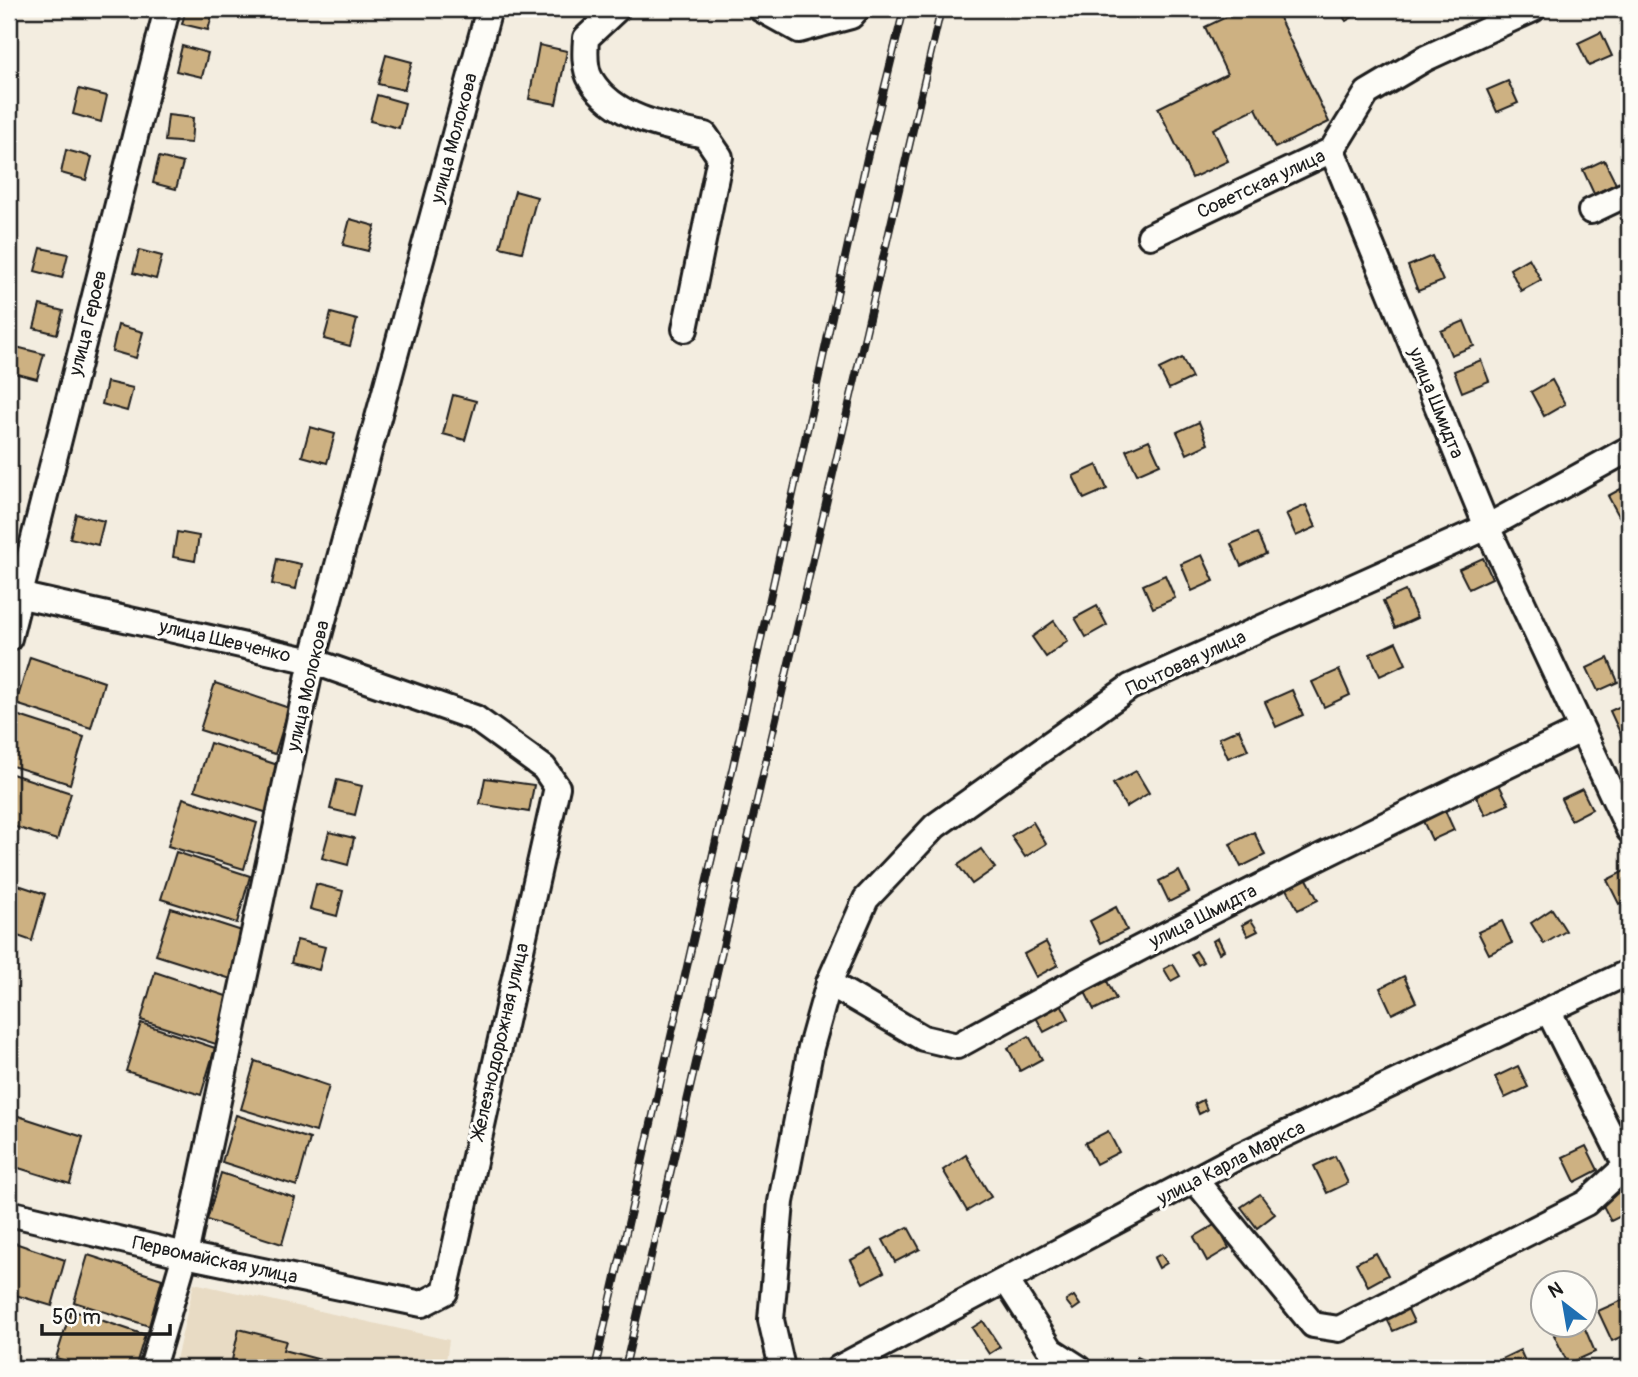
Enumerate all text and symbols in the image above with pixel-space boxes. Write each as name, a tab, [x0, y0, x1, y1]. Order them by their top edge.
street label: улица Молокова	[425, 70, 483, 207]
street label: Советская улица	[1193, 144, 1329, 224]
street label: улица Героев	[63, 268, 113, 379]
street label: улица Шмидта	[1402, 343, 1469, 462]
street label: улица Шевченко	[156, 614, 293, 668]
street label: улица Молокова	[281, 618, 335, 755]
street label: Почтовая улица	[1122, 625, 1250, 701]
street label: улица Шмидта	[1144, 879, 1261, 954]
street label: Железнодорожная улица	[465, 940, 534, 1144]
street label: улица Карла Маркса	[1152, 1115, 1309, 1211]
street label: Первомайская улица	[130, 1231, 300, 1289]
north arrow	[1530, 1268, 1600, 1338]
text: N	[1544, 1277, 1568, 1304]
scale bar	[42, 1293, 170, 1337]
text: 50 m	[52, 1304, 101, 1331]

